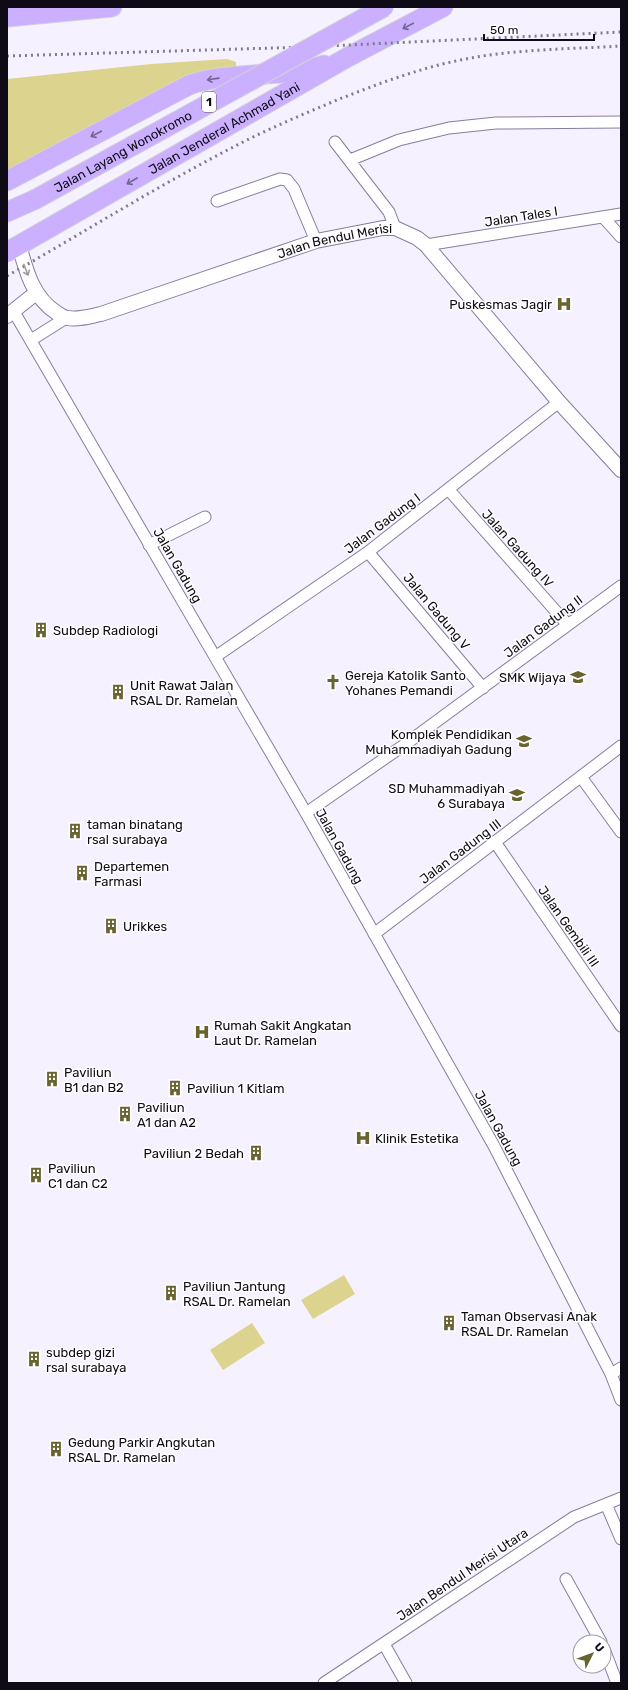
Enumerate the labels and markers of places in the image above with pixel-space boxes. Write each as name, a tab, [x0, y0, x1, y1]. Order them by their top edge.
hospital icon: Puskesmas Jagir	[555, 295, 573, 313]
place label: Puskesmas Jagir	[449, 297, 552, 313]
building icon: Subdep Radiologi	[32, 621, 50, 639]
place label: Subdep Radiologi	[53, 623, 158, 639]
place label: Gereja Katolik Santo Yohanes Pemandi	[345, 668, 466, 698]
school or university icon: SMK Wijaya	[569, 668, 587, 686]
place label: SMK Wijaya	[499, 670, 566, 685]
church icon: Gereja Katolik Santo Yohanes Pemandi	[324, 673, 342, 691]
place label: Unit Rawat Jalan RSAL Dr. Ramelan	[130, 678, 238, 708]
building icon: Unit Rawat Jalan RSAL Dr. Ramelan	[109, 683, 127, 701]
place label: Komplek Pendidikan Muhammadiyah Gadung	[365, 727, 512, 758]
school or university icon: Komplek Pendidikan Muhammadiyah Gadung	[515, 732, 533, 750]
place label: SD Muhammadiyah 6 Surabaya	[388, 781, 505, 811]
school or university icon: SD Muhammadiyah 6 Surabaya	[508, 786, 526, 804]
place label: taman binatang rsal surabaya	[87, 817, 183, 847]
building icon: taman binatang rsal surabaya	[66, 822, 84, 840]
place label: Departemen Farmasi	[94, 859, 169, 889]
building icon: Departemen Farmasi	[73, 864, 91, 882]
building icon: Urikkes	[102, 917, 120, 935]
place label: Urikkes	[123, 919, 168, 934]
place label: Rumah Sakit Angkatan Laut Dr. Ramelan	[214, 1018, 351, 1048]
hospital icon: Rumah Sakit Angkatan Laut Dr. Ramelan	[193, 1023, 211, 1041]
place label: Paviliun B1 dan B2	[64, 1065, 124, 1095]
building icon: Paviliun B1 dan B2	[43, 1070, 61, 1088]
building icon: Paviliun 1 Kitlam	[166, 1079, 184, 1097]
place label: Paviliun 1 Kitlam	[187, 1081, 285, 1096]
place label: Paviliun A1 dan A2	[137, 1100, 196, 1130]
building icon: Paviliun A1 dan A2	[116, 1105, 134, 1123]
hospital icon: Klinik Estetika	[354, 1129, 372, 1147]
place label: Klinik Estetika	[375, 1131, 459, 1146]
building icon: Paviliun 2 Bedah	[247, 1144, 265, 1162]
place label: Paviliun 2 Bedah	[144, 1146, 244, 1161]
place label: Paviliun C1 dan C2	[48, 1161, 108, 1191]
building icon: Paviliun C1 dan C2	[27, 1166, 45, 1184]
place label: Paviliun Jantung RSAL Dr. Ramelan	[183, 1279, 291, 1309]
building icon: Paviliun Jantung RSAL Dr. Ramelan	[162, 1284, 180, 1302]
place label: Taman Observasi Anak RSAL Dr. Ramelan	[461, 1309, 597, 1339]
building icon: Taman Observasi Anak RSAL Dr. Ramelan	[440, 1314, 458, 1332]
place label: subdep gizi rsal surabaya	[46, 1345, 126, 1375]
building icon: subdep gizi rsal surabaya	[25, 1350, 43, 1368]
place label: Gedung Parkir Angkutan RSAL Dr. Ramelan	[68, 1435, 215, 1465]
building icon: Gedung Parkir Angkutan RSAL Dr. Ramelan	[47, 1440, 65, 1458]

